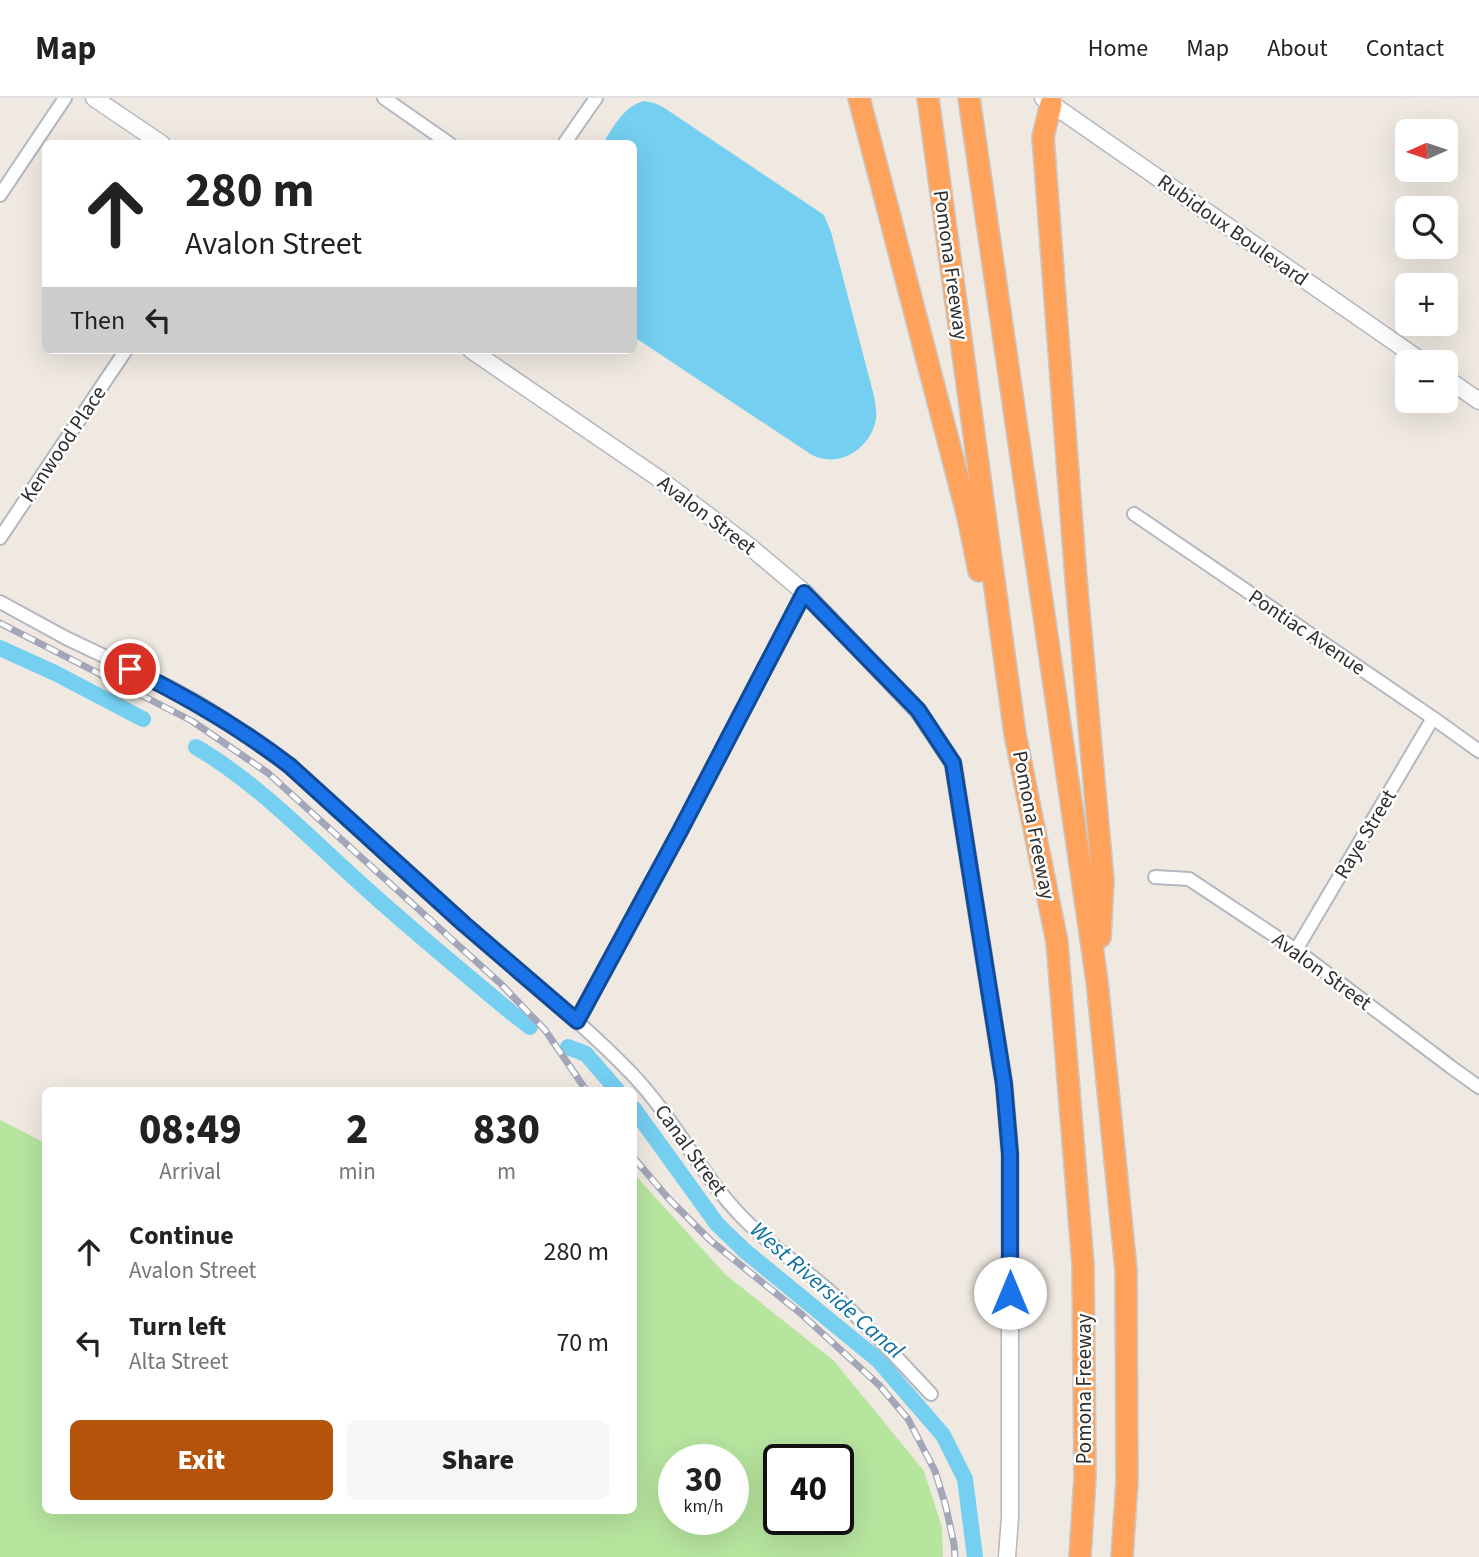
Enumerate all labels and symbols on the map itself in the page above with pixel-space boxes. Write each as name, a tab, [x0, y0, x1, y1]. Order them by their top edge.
north arrow	[1395, 119, 1458, 182]
street label: Rubidoux Boulevard	[1152, 167, 1314, 293]
street label: Pomona Freeway	[926, 188, 976, 342]
street label: Kenwood Place	[13, 380, 113, 508]
street label: Avalon Street	[652, 468, 762, 562]
street label: Pontiac Avenue	[1242, 582, 1372, 682]
pin	[100, 639, 160, 699]
street label: Pomona Freeway	[1005, 748, 1063, 902]
street label: Raye Street	[1327, 784, 1403, 884]
street label: Avalon Street	[1266, 925, 1378, 1017]
street label: Canal Street	[647, 1098, 735, 1202]
water label: West Riverside Canal	[743, 1214, 911, 1366]
position arrow	[973, 1256, 1047, 1330]
street label: Pomona Freeway	[1069, 1313, 1099, 1465]
speed limit sign: 40	[763, 1444, 854, 1535]

